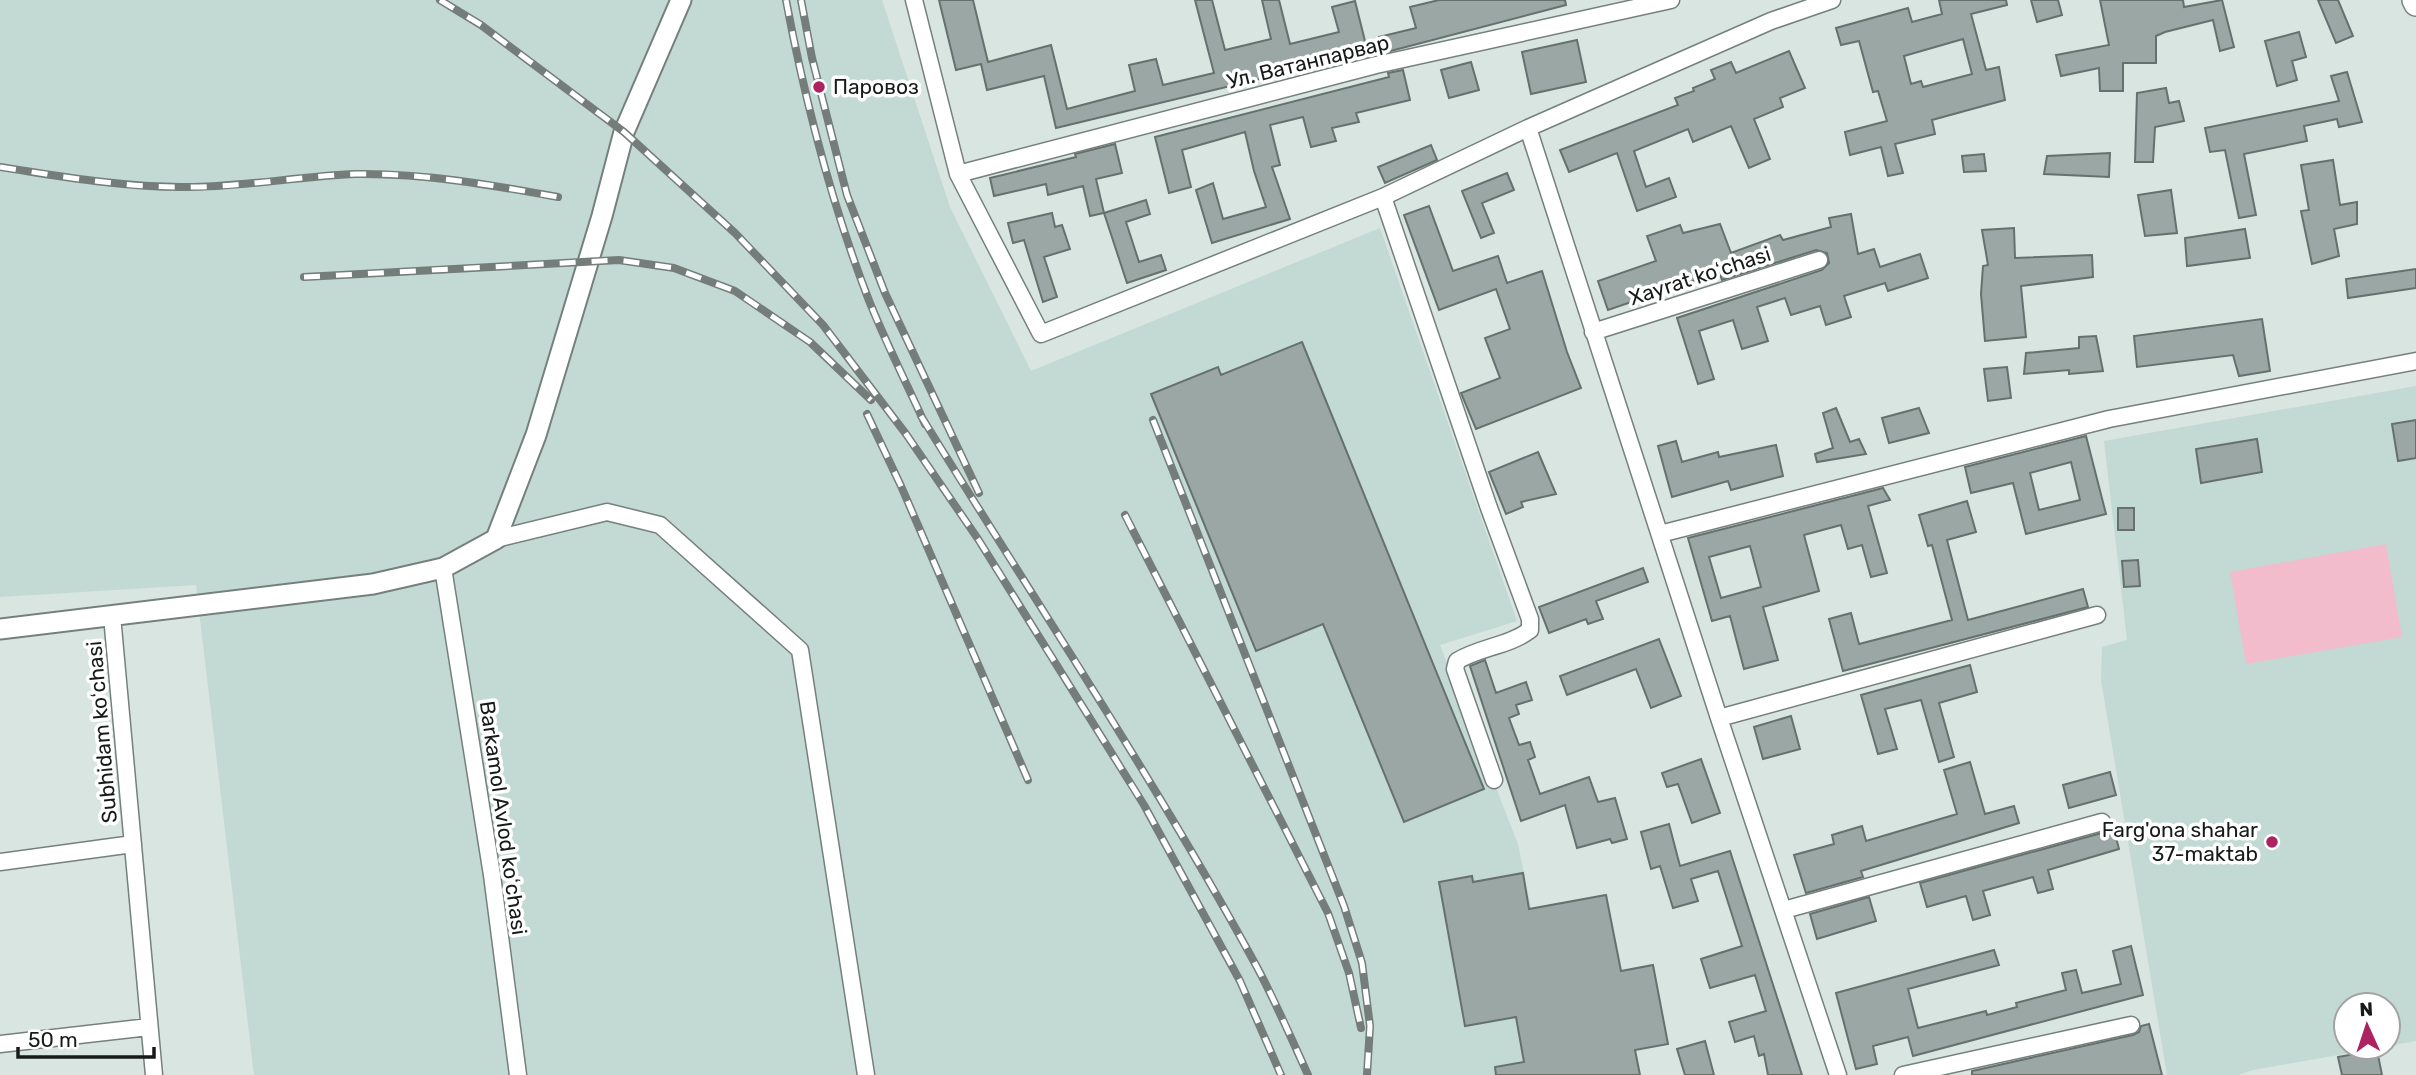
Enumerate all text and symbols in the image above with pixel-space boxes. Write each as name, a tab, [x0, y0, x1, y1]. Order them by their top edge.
street label: Ул. Ватанпарвар	[1224, 29, 1392, 94]
place label: Паровоз	[833, 74, 919, 99]
marker: Паровоз	[811, 79, 827, 95]
street label: Xayrat koʻchasi	[1626, 241, 1774, 310]
street label: Subhidam koʻchasi	[81, 640, 122, 824]
street label: Barkamol Аvlod koʻchasi	[475, 699, 532, 937]
place label: Farg'ona shahar 37-maktab	[2102, 817, 2258, 866]
marker: Farg'ona shahar 37-maktab	[2264, 834, 2280, 850]
north arrow	[2332, 991, 2402, 1061]
text: N	[2359, 998, 2374, 1021]
scale bar	[18, 1016, 154, 1060]
text: 50 m	[28, 1027, 78, 1052]

